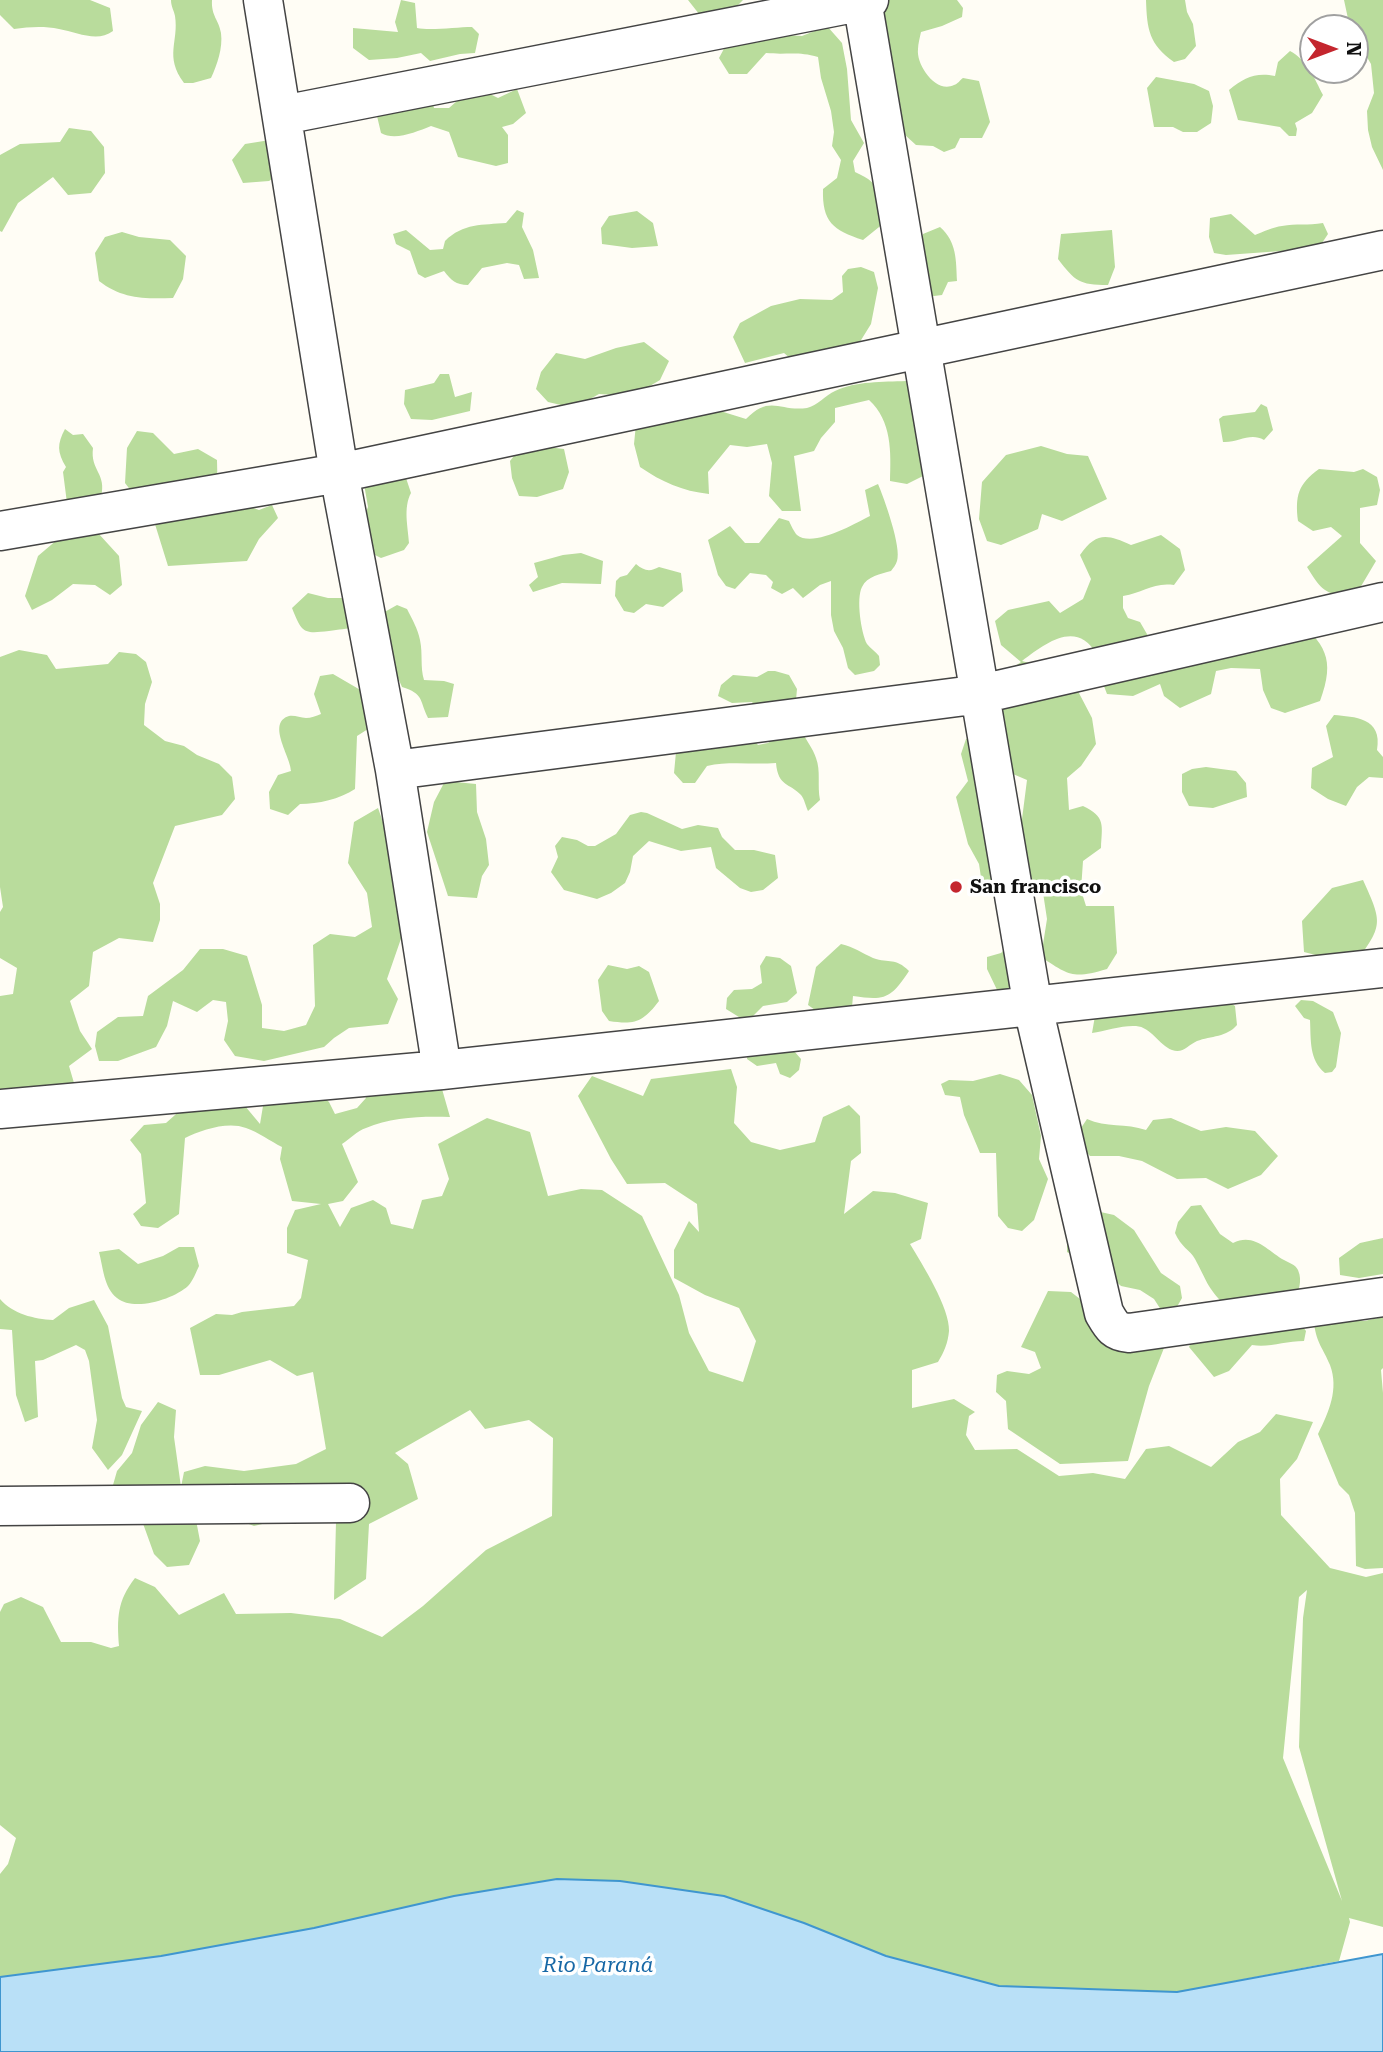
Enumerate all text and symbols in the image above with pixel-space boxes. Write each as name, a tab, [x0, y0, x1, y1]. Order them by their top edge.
north arrow	[1299, 14, 1369, 84]
text: N	[1342, 42, 1365, 56]
place label: San francisco	[970, 876, 1101, 898]
marker: San francisco	[948, 879, 964, 895]
water label: Rio Paraná	[543, 1953, 653, 1979]

